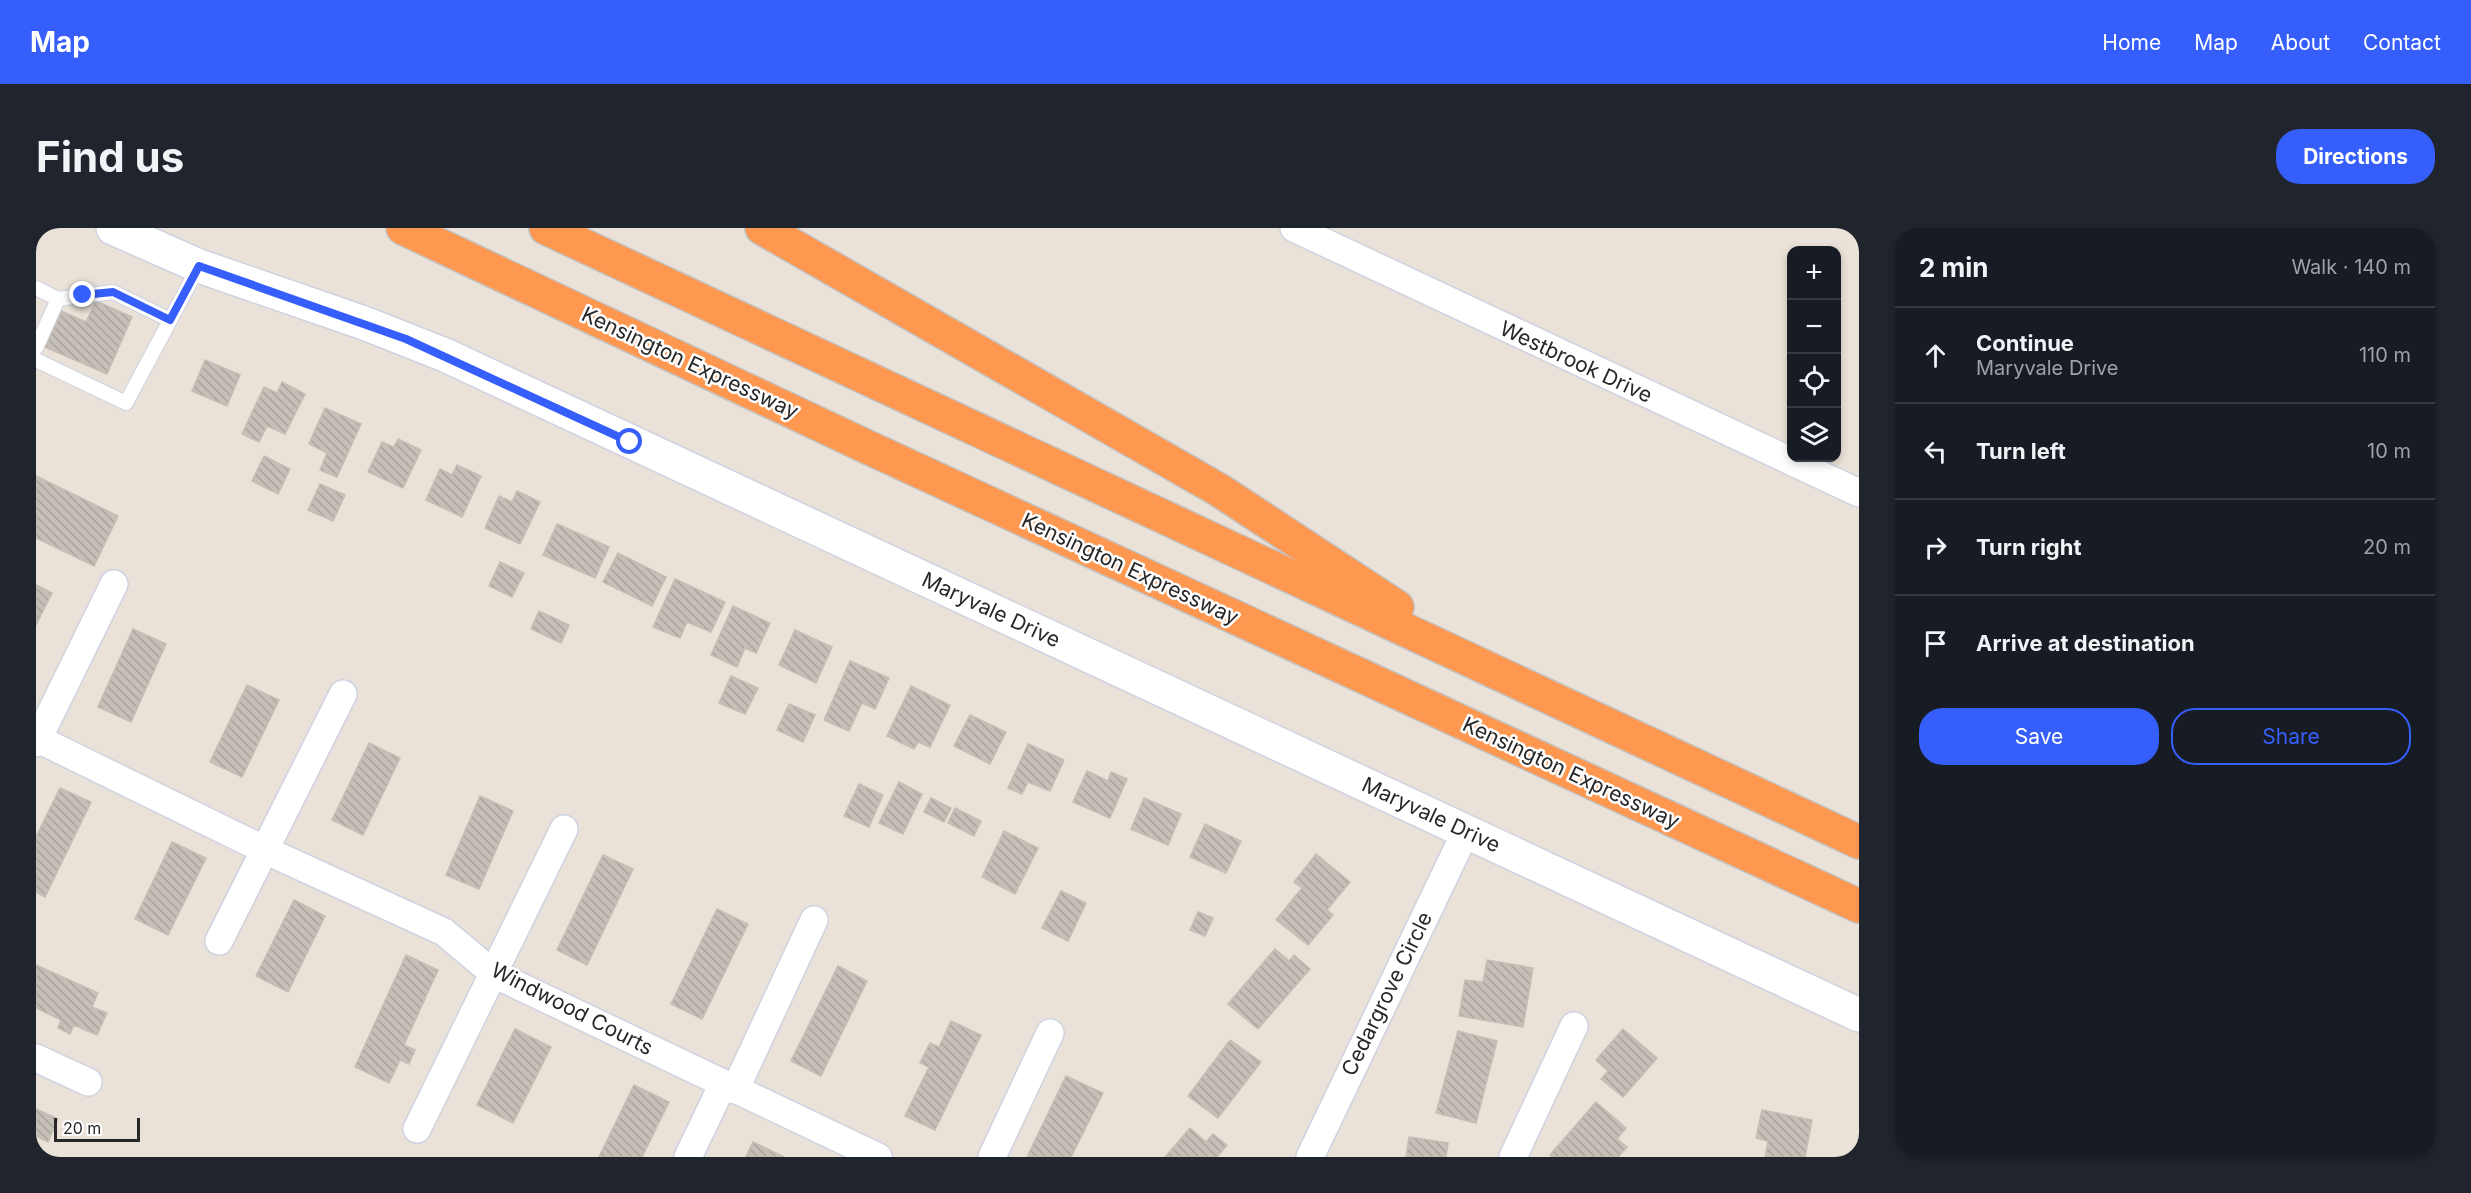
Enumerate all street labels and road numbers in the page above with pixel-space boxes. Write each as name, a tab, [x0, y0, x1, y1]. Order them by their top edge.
street label: Kensington Expressway	[578, 301, 803, 424]
street label: Westbrook Drive	[1496, 315, 1656, 408]
street label: Kensington Expressway	[1018, 507, 1243, 630]
street label: Maryvale Drive	[918, 567, 1064, 652]
street label: Kensington Expressway	[1459, 711, 1684, 834]
street label: Maryvale Drive	[1358, 772, 1504, 857]
street label: Cedargrove Circle	[1336, 908, 1437, 1080]
street label: Windwood Courts	[487, 957, 657, 1060]

